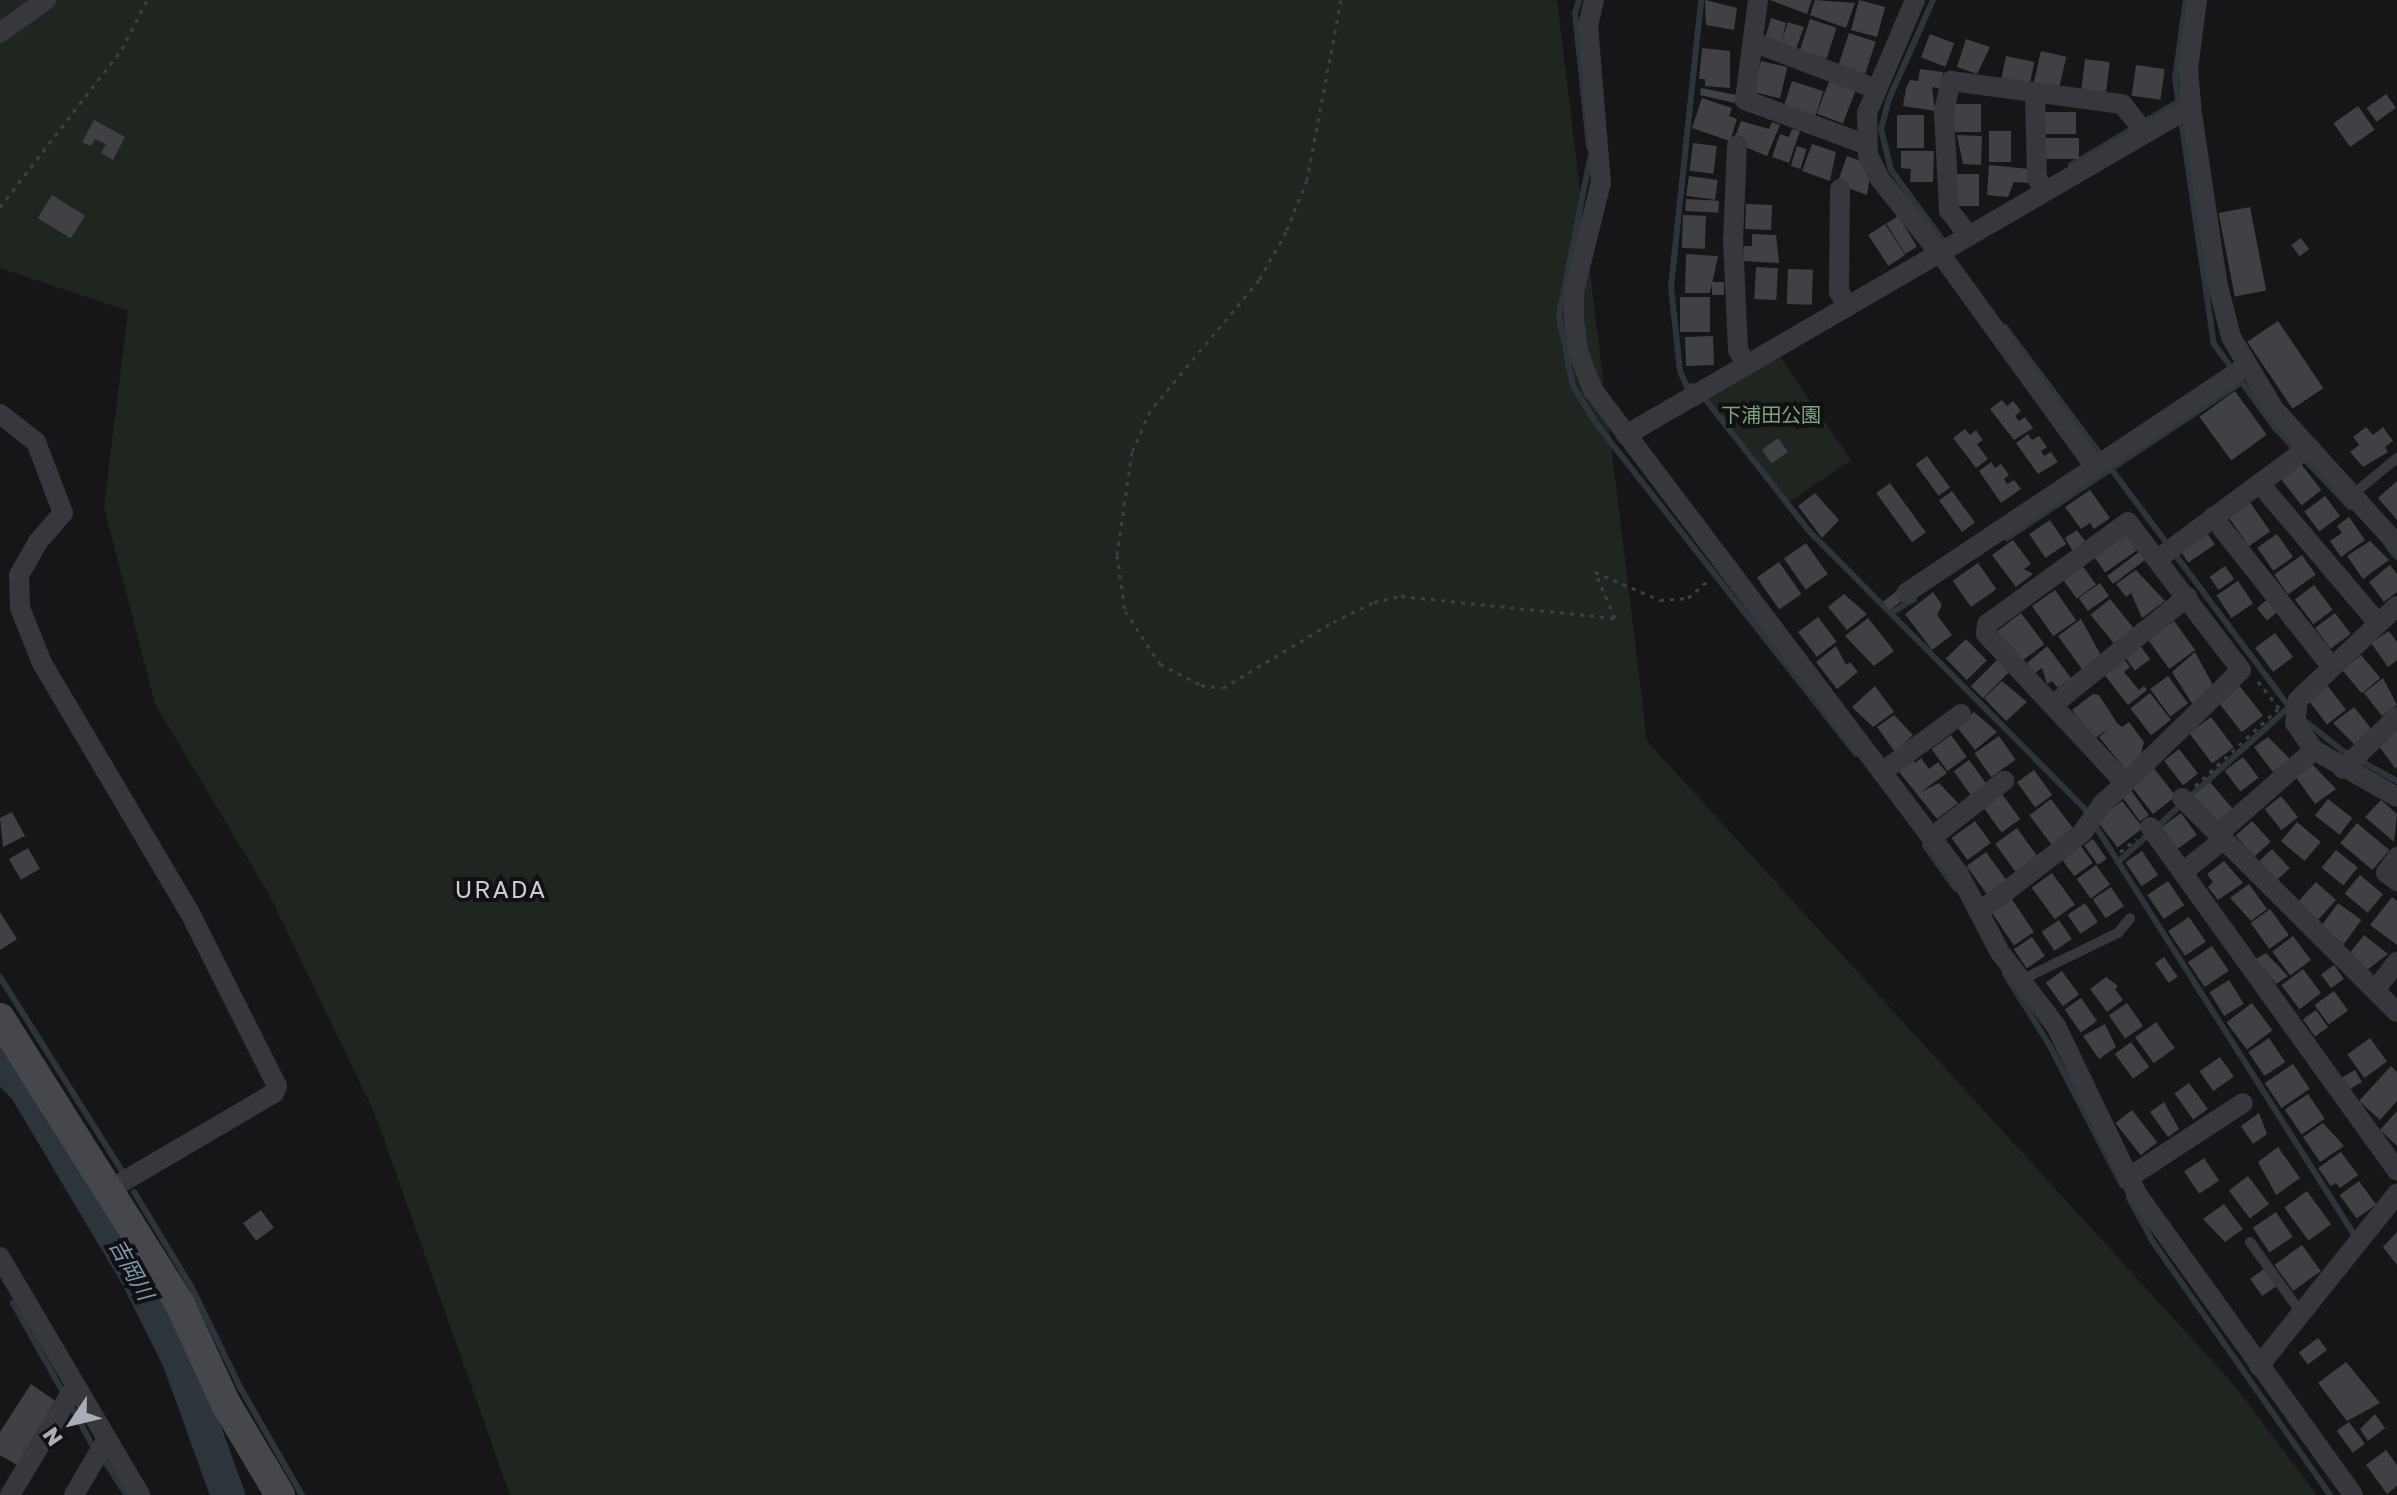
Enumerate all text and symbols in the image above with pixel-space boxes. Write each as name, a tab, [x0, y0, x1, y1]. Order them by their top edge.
park label: 下浦田公園	[1721, 402, 1821, 426]
district label: URADA	[455, 875, 547, 903]
water label: 吉岡川	[104, 1234, 160, 1304]
north arrow	[32, 1383, 112, 1463]
text: N	[36, 1422, 68, 1452]

